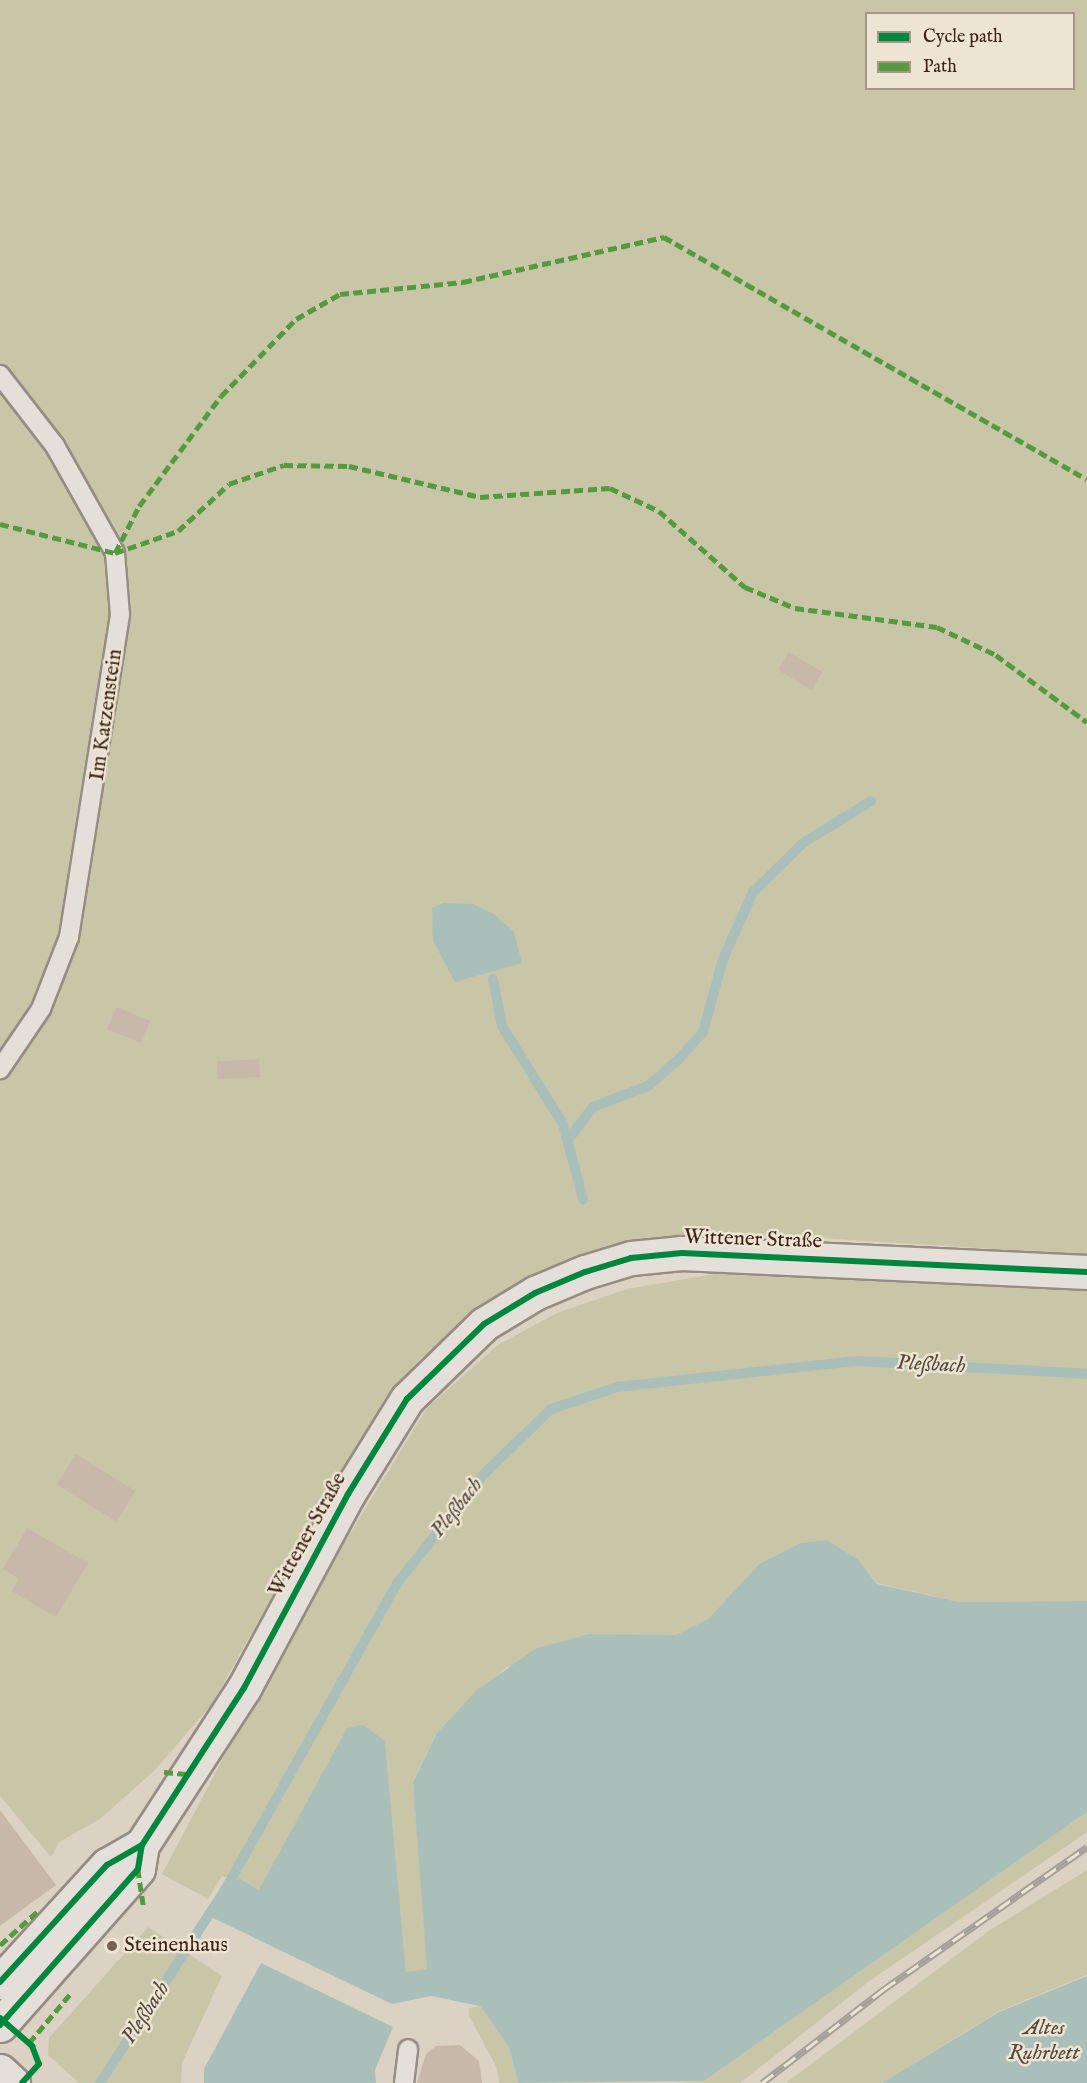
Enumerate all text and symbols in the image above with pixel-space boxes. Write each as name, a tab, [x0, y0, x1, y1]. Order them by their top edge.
legend	[865, 12, 1075, 90]
text: Cycle path	[923, 26, 1003, 49]
text: Path	[923, 56, 957, 79]
street label: Im Katzenstein	[85, 647, 129, 783]
street label: Wittener Straße	[684, 1225, 822, 1255]
water label: Pleßbach	[896, 1350, 966, 1380]
street label: Wittener Straße	[264, 1469, 352, 1601]
water label: Pleßbach	[425, 1473, 489, 1543]
place label: Steinenhaus	[124, 1933, 228, 1959]
marker: Steinenhaus	[105, 1939, 119, 1953]
water label: Pleßbach	[116, 1977, 176, 2049]
water label: Altes Ruhrbett	[1008, 2015, 1080, 2066]

